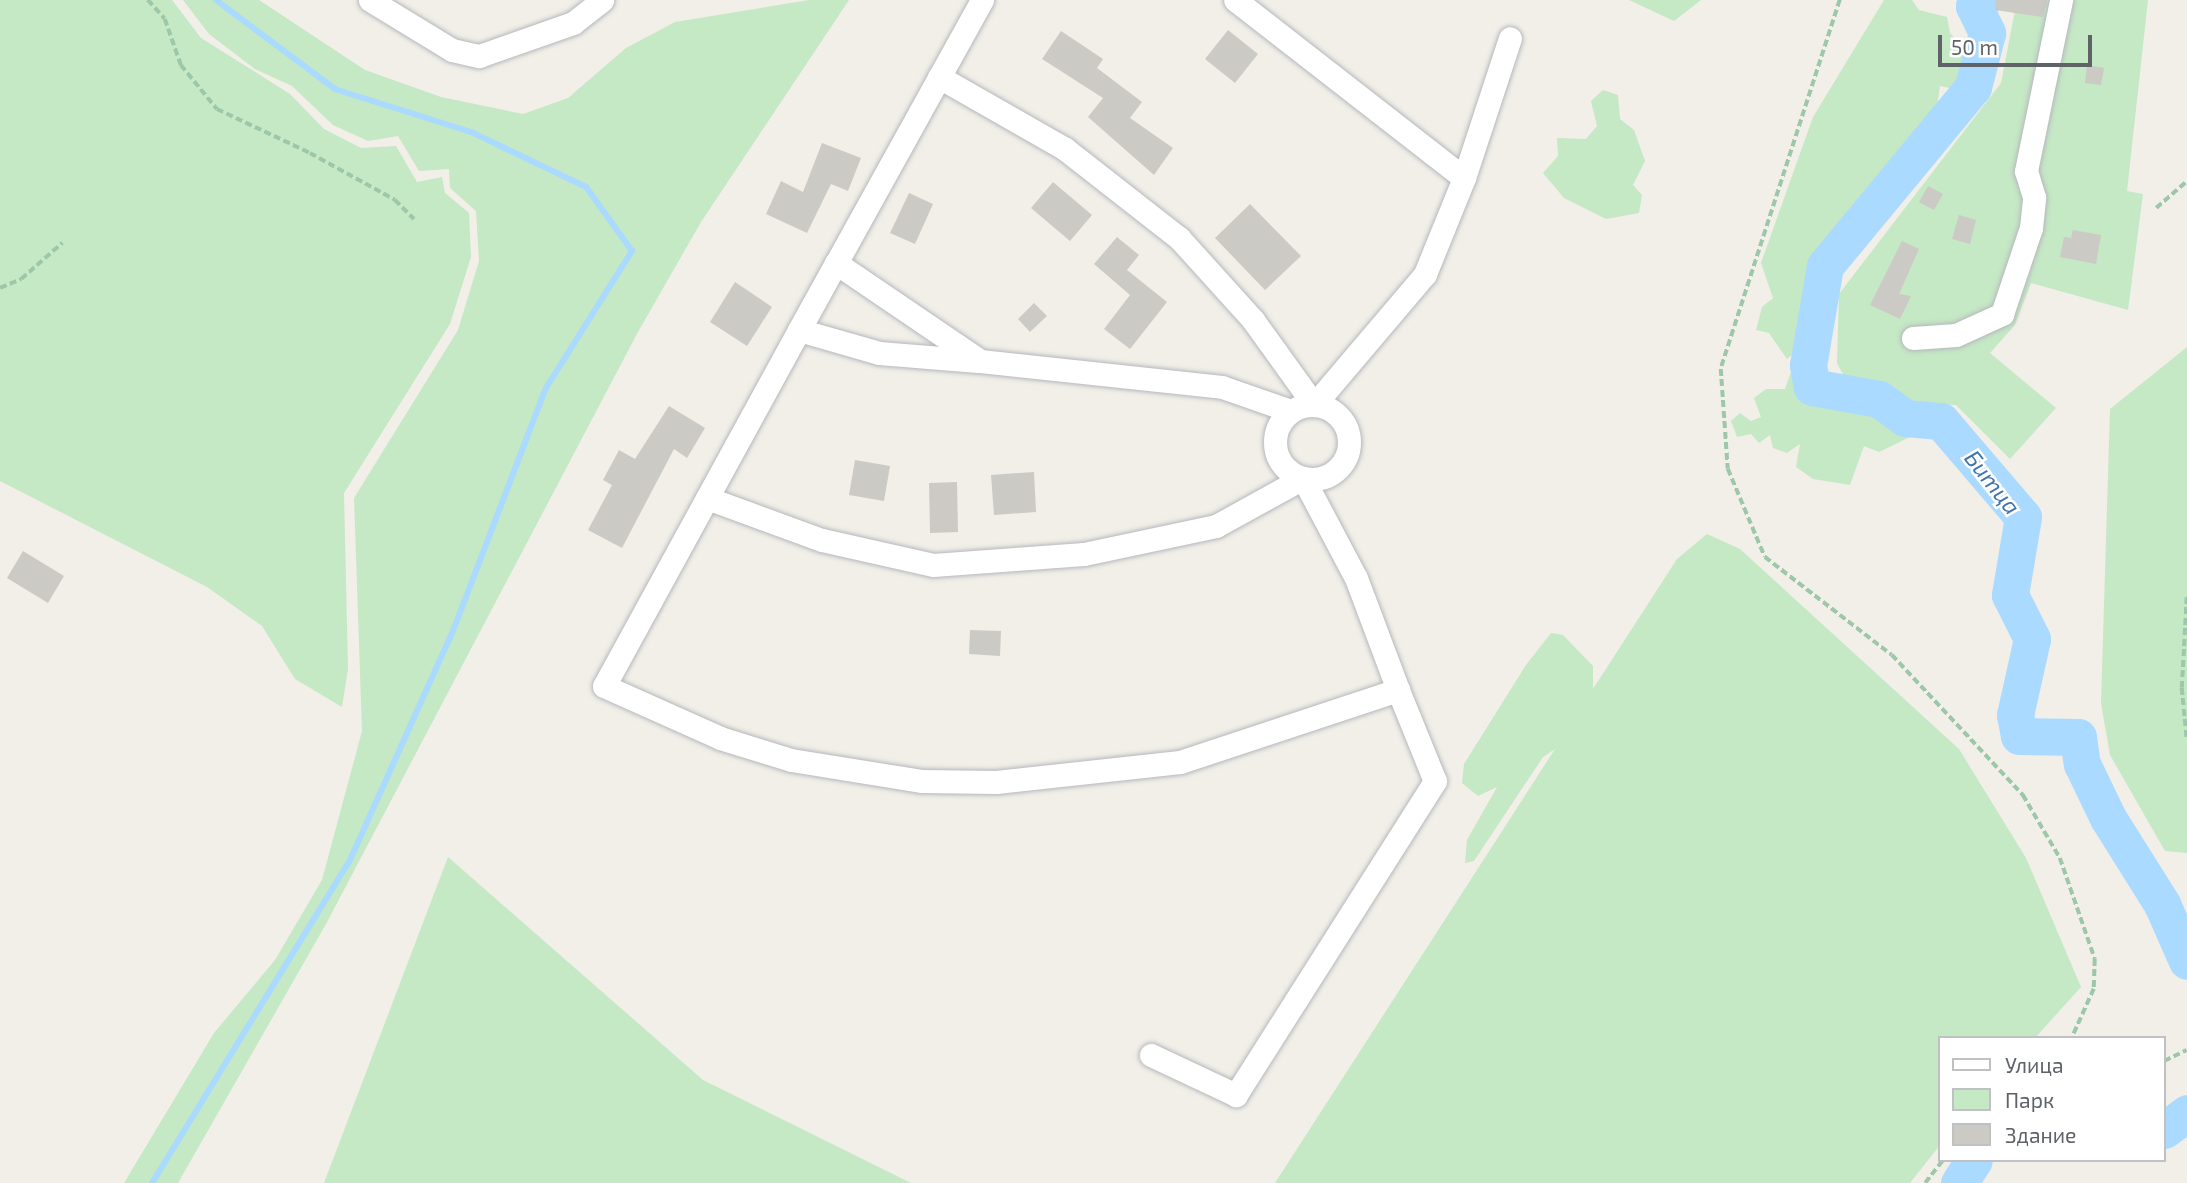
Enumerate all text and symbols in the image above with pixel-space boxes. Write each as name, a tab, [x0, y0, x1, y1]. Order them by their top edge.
scale bar	[1942, 21, 2096, 65]
text: 50 m	[1951, 34, 1998, 59]
water label: Битца	[1959, 444, 2027, 520]
legend	[1938, 1036, 2166, 1162]
text: Улица	[2005, 1052, 2064, 1077]
text: Парк	[2005, 1087, 2054, 1112]
text: Здание	[2005, 1122, 2076, 1147]

